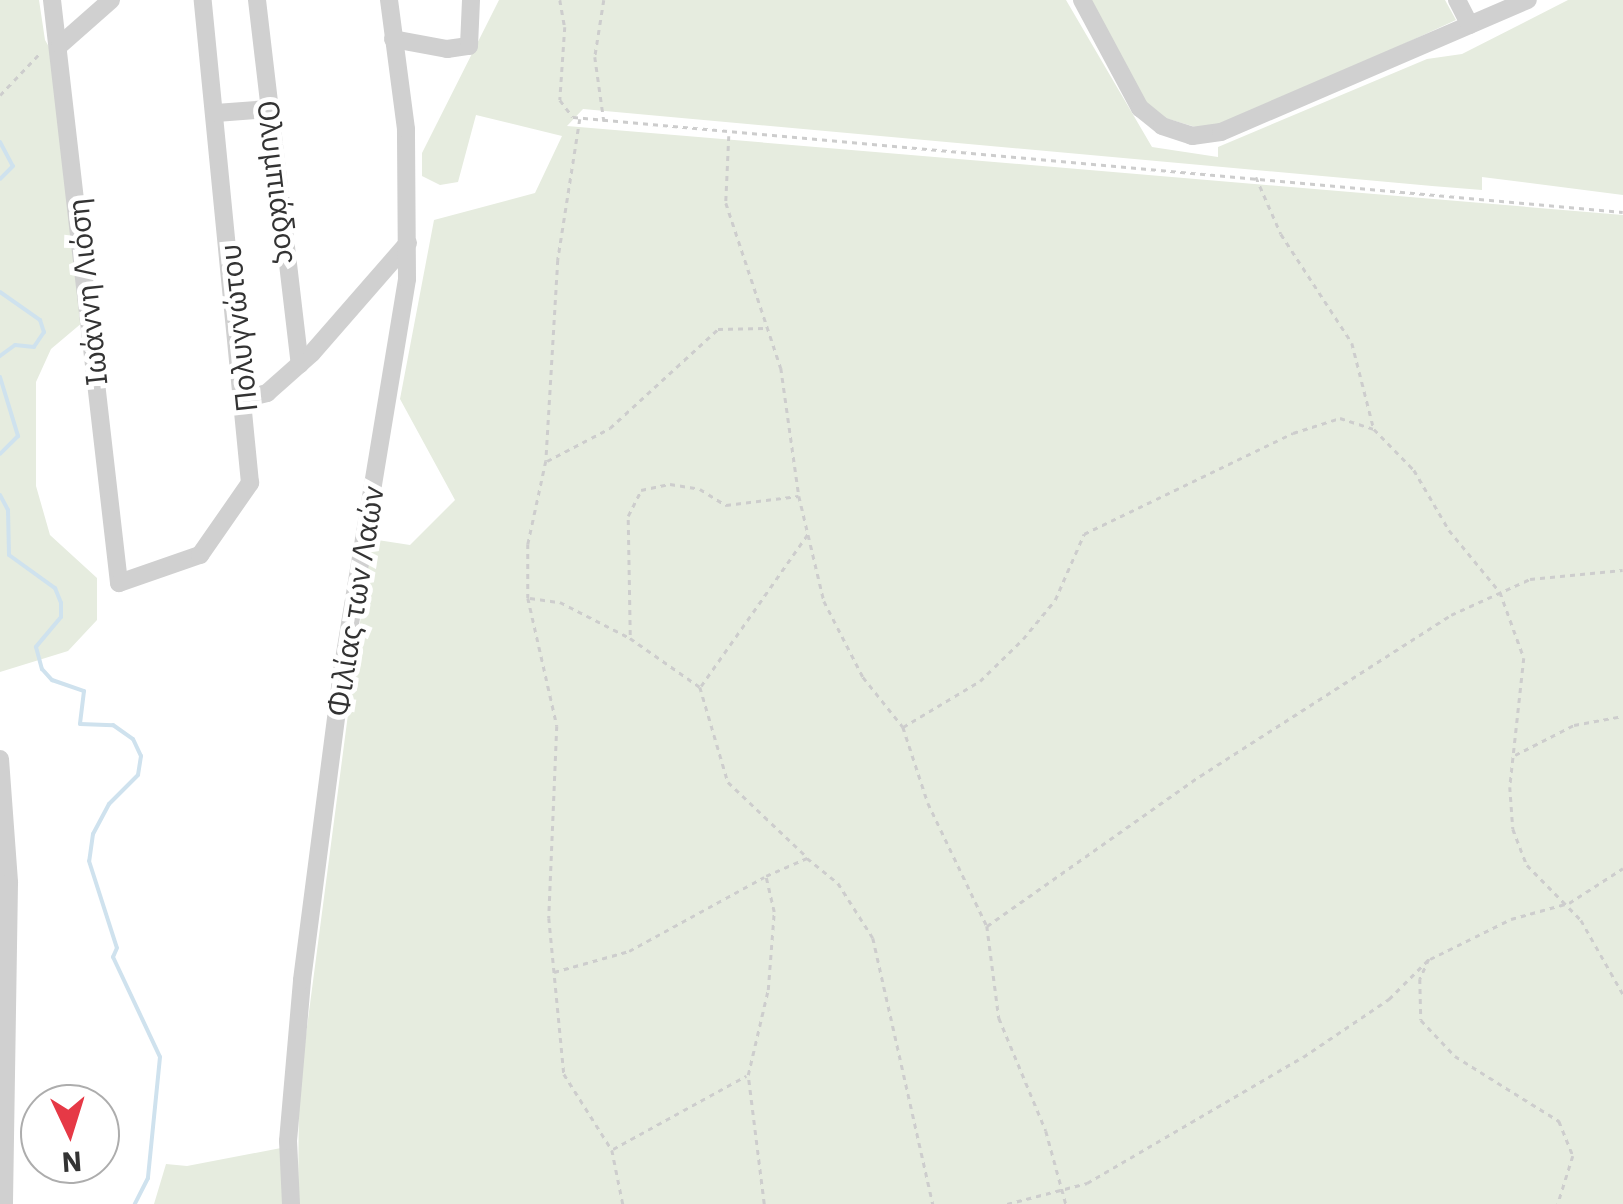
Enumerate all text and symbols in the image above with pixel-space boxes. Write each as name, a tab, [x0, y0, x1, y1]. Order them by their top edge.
street label: Ολυμπιάδος	[250, 98, 306, 266]
street label: Ιωάννη Λιόση	[59, 197, 115, 387]
street label: Πολυγνώτου	[211, 242, 265, 414]
street label: Φιλίας των Λαών	[319, 483, 391, 719]
north arrow	[20, 1084, 120, 1184]
text: N	[61, 1143, 83, 1182]

